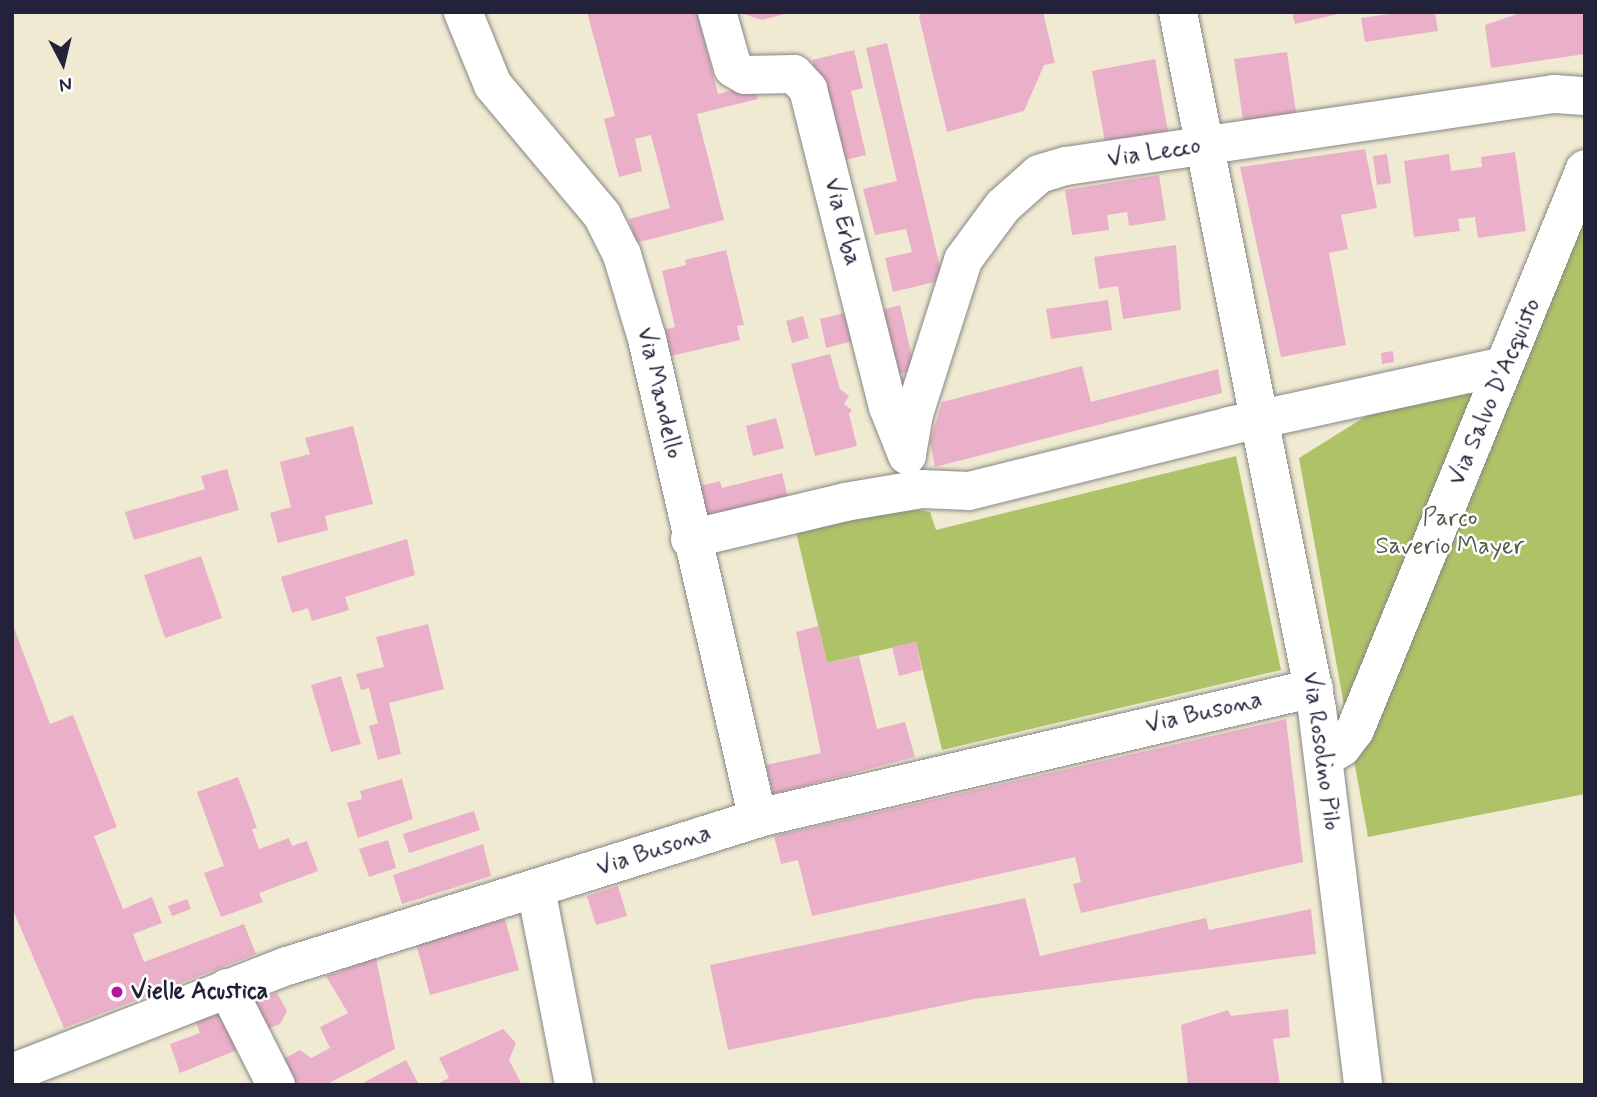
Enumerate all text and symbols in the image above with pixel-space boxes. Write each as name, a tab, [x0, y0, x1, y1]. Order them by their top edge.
north arrow	[28, 28, 98, 98]
text: N	[58, 71, 73, 98]
street label: Via Lecco	[1105, 131, 1203, 175]
street label: Via Erba	[817, 175, 867, 269]
street label: Via Salvo D'Acquisto	[1443, 295, 1547, 489]
street label: Via Mandello	[630, 326, 688, 460]
park label: Parco Saverio Mayer	[1375, 505, 1525, 561]
street label: Via Rosolino Pilo	[1296, 669, 1346, 833]
street label: Via Busona	[1143, 686, 1265, 740]
street label: Via Busona	[593, 819, 715, 883]
place label: Vielle Acustica	[131, 978, 268, 1006]
marker: Vielle Acustica	[109, 984, 125, 1000]

